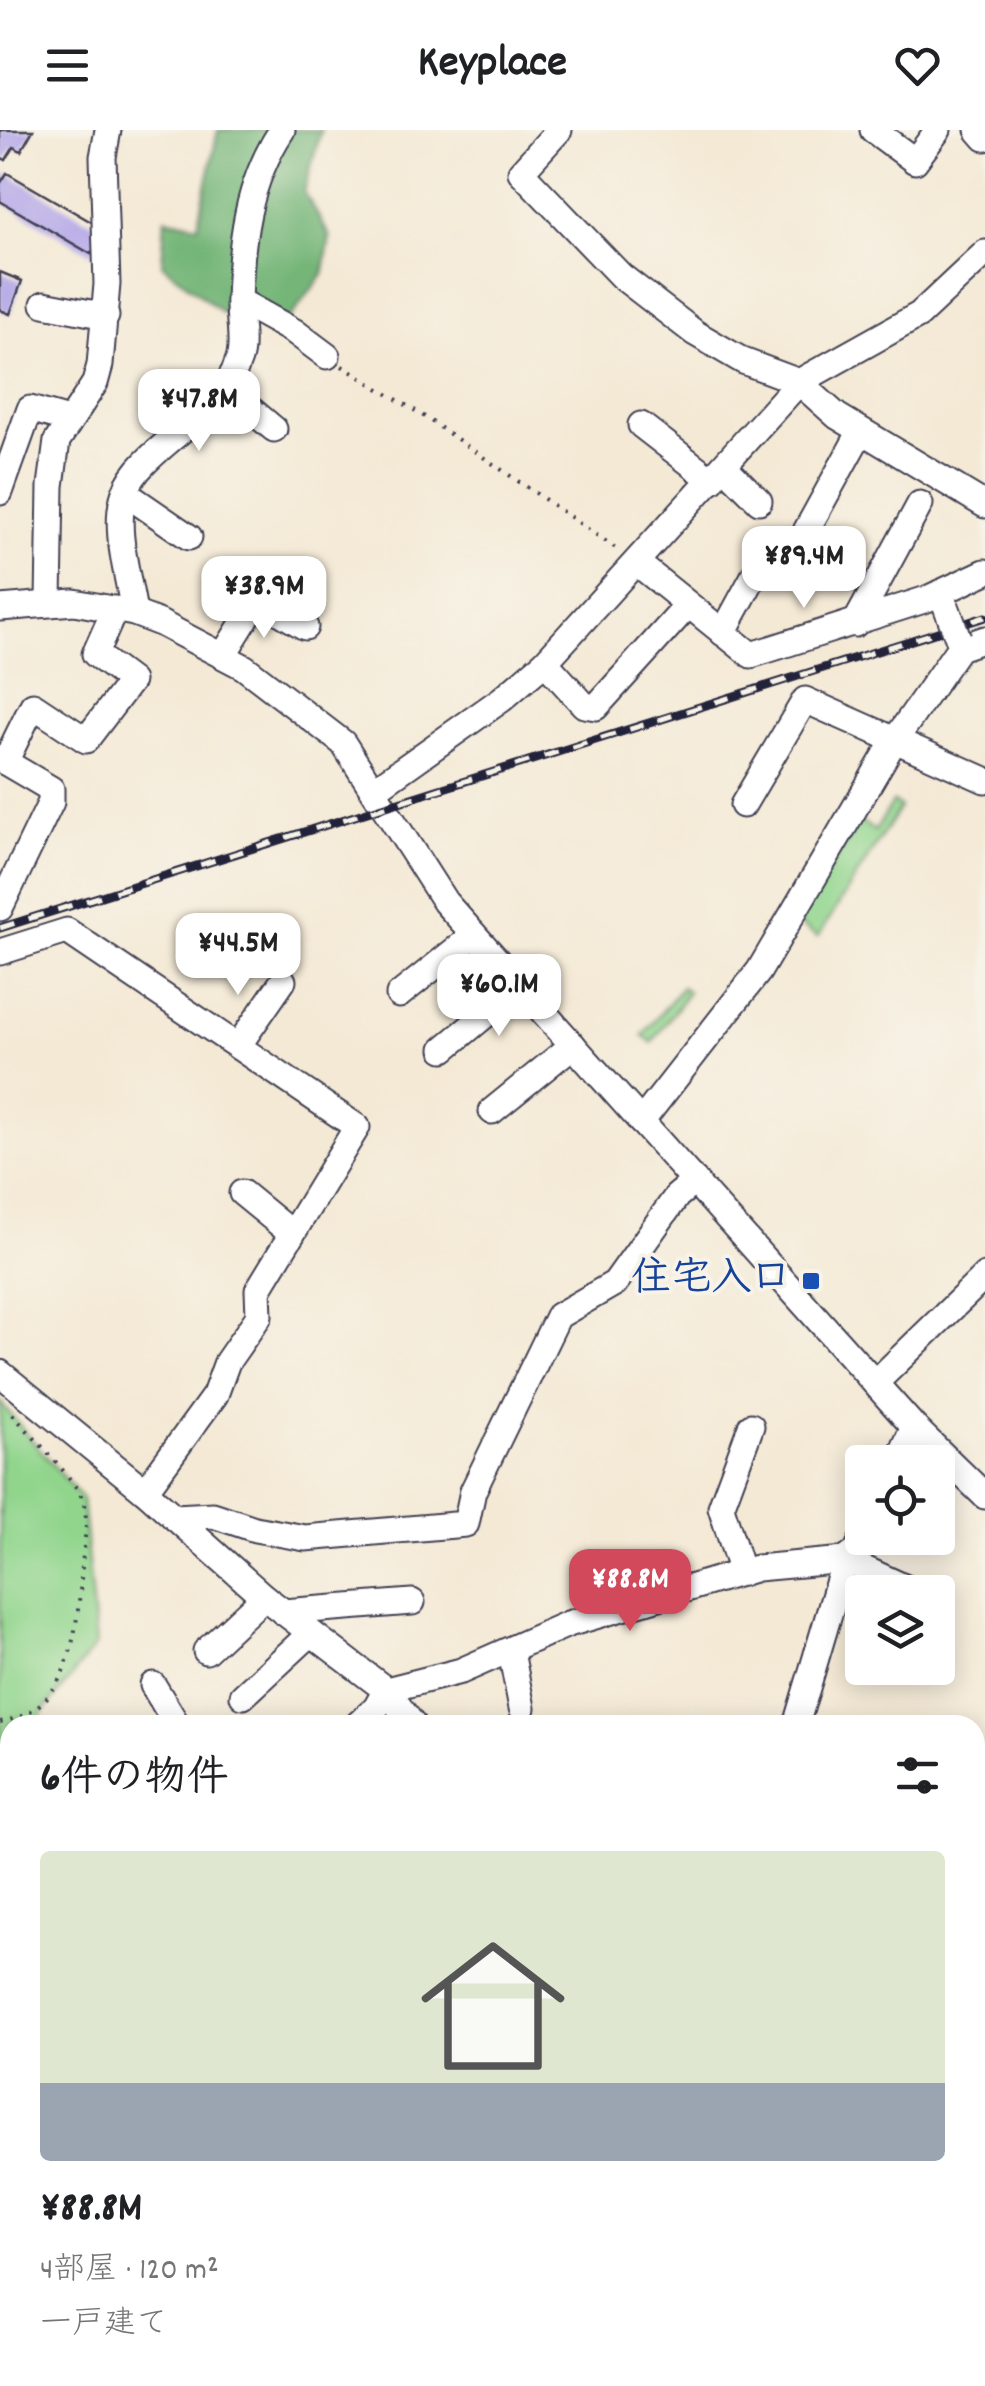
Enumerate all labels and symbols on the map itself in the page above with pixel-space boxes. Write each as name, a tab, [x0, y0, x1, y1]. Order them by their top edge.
pin: ¥47.8M	[118, 369, 280, 454]
pin: ¥89.4M	[723, 526, 885, 611]
pin: ¥38.9M	[183, 556, 345, 641]
pin: ¥44.5M	[157, 913, 319, 998]
pin: ¥60.1M	[418, 954, 580, 1039]
place label: 住宅入口	[631, 1253, 791, 1310]
marker: 住宅入口	[800, 1270, 822, 1292]
pin: ¥88.8M	[549, 1549, 711, 1634]

